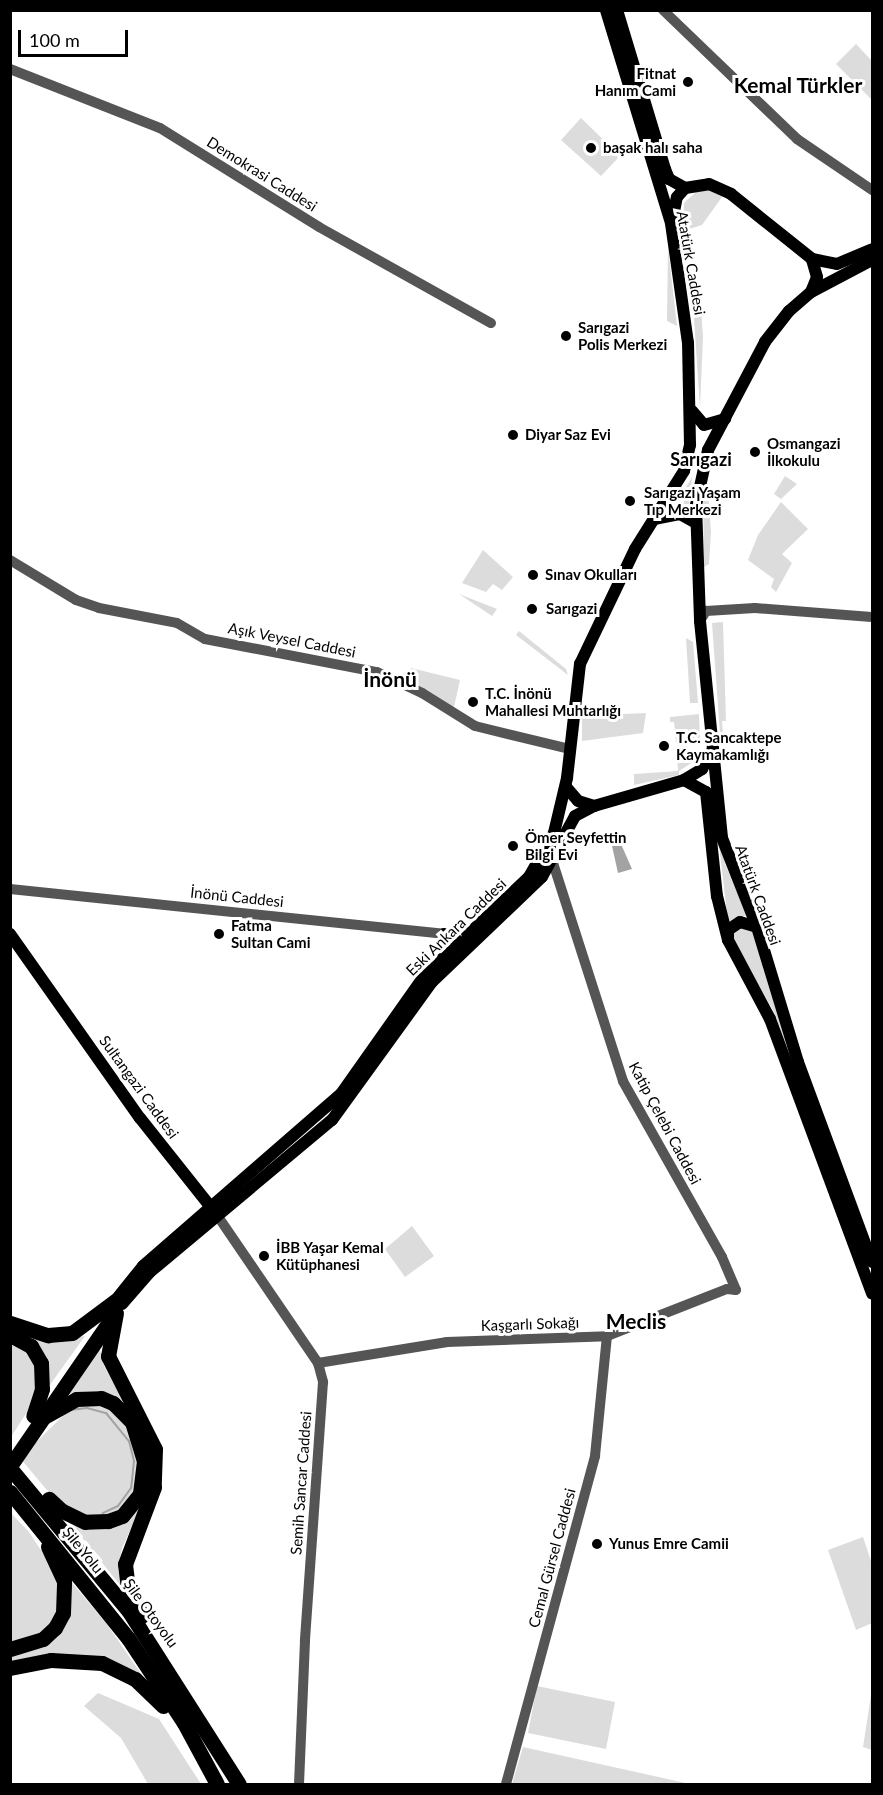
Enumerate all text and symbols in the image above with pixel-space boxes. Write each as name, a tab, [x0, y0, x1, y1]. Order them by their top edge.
scale bar	[21, 18, 130, 56]
text: 100 m	[29, 29, 80, 51]
place label: Fitnat Hanım Cami	[595, 64, 676, 99]
district label: Kemal Türkler	[733, 72, 863, 98]
marker: Fitnat Hanım Cami	[681, 75, 695, 89]
street label: Demokrasi Caddesi	[204, 133, 320, 215]
place label: başak halı saha	[603, 139, 703, 157]
marker: başak halı saha	[584, 141, 598, 155]
street label: Atatürk Caddesi	[673, 210, 709, 316]
place label: Sarıgazi Polis Merkezi	[578, 318, 667, 353]
marker: Sarıgazi Polis Merkezi	[559, 329, 573, 343]
place label: Diyar Saz Evi	[525, 426, 611, 444]
marker: Diyar Saz Evi	[506, 428, 520, 442]
place label: Osmangazi İlkokulu	[767, 434, 840, 469]
marker: Osmangazi İlkokulu	[748, 445, 762, 459]
district label: Sarıgazi	[670, 448, 732, 470]
place label: Sarıgazi Yaşam Tıp Merkezi	[644, 483, 741, 518]
marker: Sarıgazi Yaşam Tıp Merkezi	[621, 492, 639, 510]
place label: Sınav Okulları	[545, 566, 637, 584]
marker: Sınav Okulları	[526, 568, 540, 582]
marker: Sarıgazi	[523, 600, 541, 618]
place label: Sarıgazi	[546, 600, 597, 618]
street label: Aşık Veysel Caddesi	[226, 619, 358, 661]
district label: İnönü	[363, 666, 417, 692]
place label: T.C. İnönü Mahallesi Muhtarlığı	[485, 684, 621, 719]
marker: T.C. İnönü Mahallesi Muhtarlığı	[466, 695, 480, 709]
place label: T.C. Sancaktepe Kaymakamlığı	[676, 728, 782, 763]
marker: T.C. Sancaktepe Kaymakamlığı	[657, 739, 671, 753]
place label: Ömer Seyfettin Bilgi Evi	[525, 828, 627, 863]
marker: Ömer Seyfettin Bilgi Evi	[506, 839, 520, 853]
street label: Atatürk Caddesi	[732, 842, 784, 948]
street label: Eski Ankara Caddesi	[402, 874, 510, 980]
street label: İnönü Caddesi	[189, 883, 285, 911]
place label: Fatma Sultan Cami	[231, 916, 310, 951]
marker: Fatma Sultan Cami	[212, 927, 226, 941]
street label: Sultangazi Caddesi	[96, 1032, 182, 1142]
street label: Katip Çelebi Caddesi	[625, 1059, 705, 1187]
place label: İBB Yaşar Kemal Kütüphanesi	[276, 1238, 385, 1273]
marker: İBB Yaşar Kemal Kütüphanesi	[257, 1249, 271, 1263]
district label: Meclis	[606, 1308, 666, 1334]
street label: Kaşgarlı Sokağı	[480, 1313, 580, 1335]
street label: Semih Sancar Caddesi	[287, 1410, 315, 1556]
street label: Cemal Gürsel Caddesi	[525, 1486, 579, 1630]
street label: Şile Yolu	[59, 1523, 107, 1577]
place label: Yunus Emre Camii	[609, 1535, 729, 1553]
marker: Yunus Emre Camii	[590, 1537, 604, 1551]
street label: Şile Otoyolu	[120, 1575, 182, 1651]

